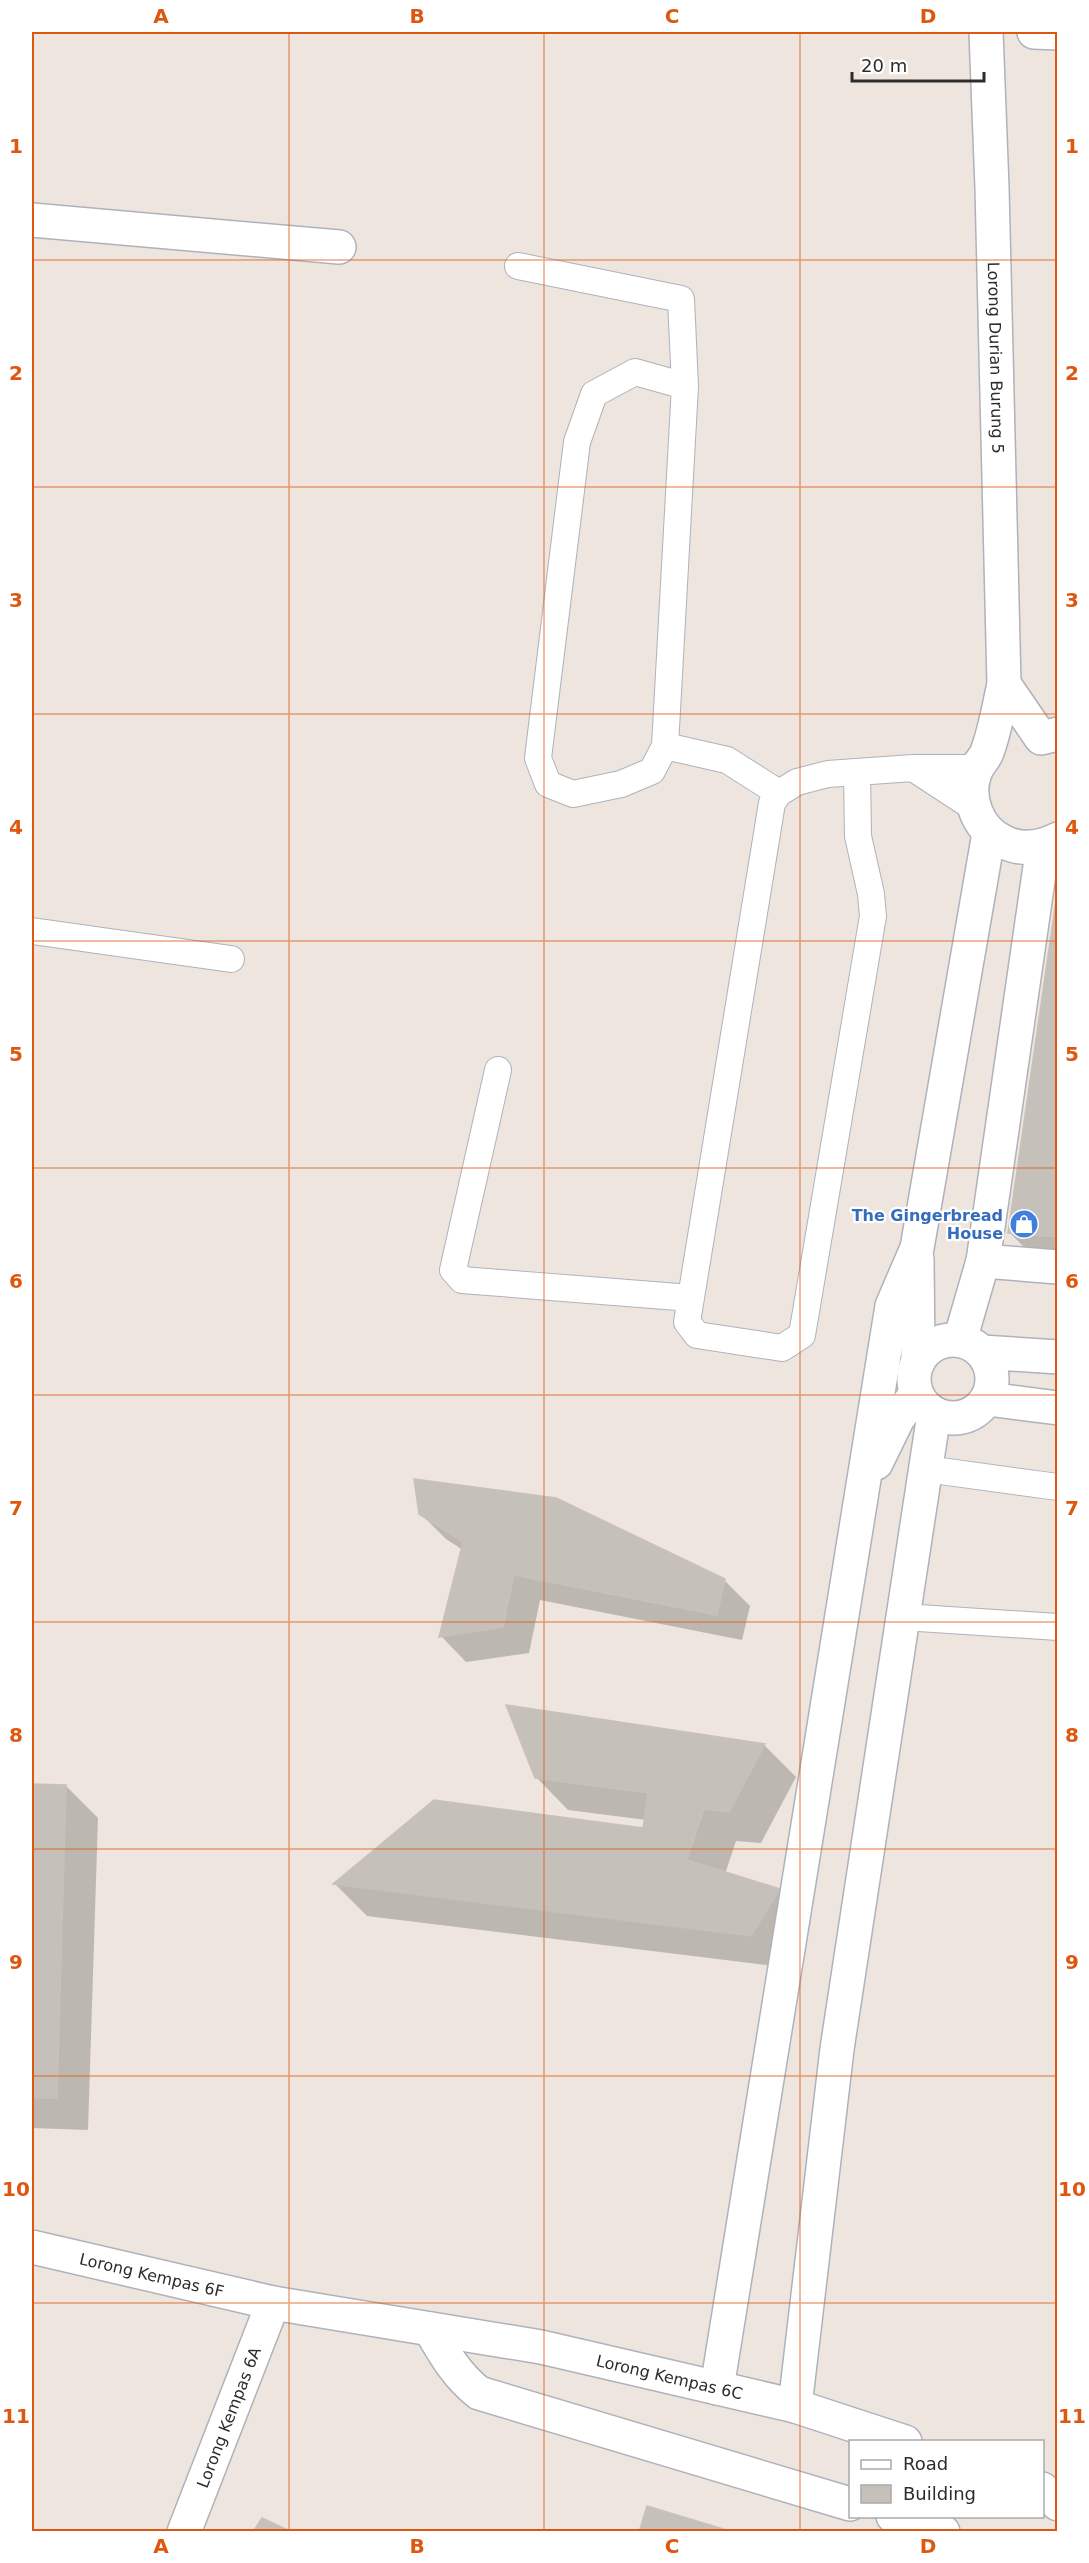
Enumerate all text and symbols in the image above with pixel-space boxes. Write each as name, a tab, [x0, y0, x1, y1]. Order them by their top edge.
text: A	[153, 4, 169, 28]
text: B	[409, 4, 425, 28]
text: C	[665, 4, 679, 28]
text: D	[920, 4, 936, 28]
scale bar	[852, 45, 984, 83]
text: 20 m	[861, 55, 907, 76]
text: 1	[9, 134, 23, 158]
text: 1	[1065, 134, 1079, 158]
street label: Lorong Durian Burung 5	[984, 262, 1008, 454]
text: 2	[9, 361, 23, 385]
text: 2	[1065, 361, 1079, 385]
text: 3	[9, 588, 23, 612]
text: 3	[1065, 588, 1079, 612]
text: 4	[9, 815, 23, 839]
text: 4	[1065, 815, 1079, 839]
text: 5	[9, 1042, 23, 1066]
text: 5	[1065, 1042, 1079, 1066]
place label: The Gingerbread House	[852, 1206, 1003, 1243]
shop icon: The Gingerbread House	[1008, 1208, 1040, 1240]
text: 6	[9, 1269, 23, 1293]
text: 6	[1065, 1269, 1079, 1293]
text: 7	[9, 1496, 23, 1520]
text: 7	[1065, 1496, 1079, 1520]
text: 8	[9, 1723, 23, 1747]
text: 8	[1065, 1723, 1079, 1747]
text: 9	[9, 1950, 23, 1974]
text: 9	[1065, 1950, 1079, 1974]
text: 10	[2, 2177, 30, 2201]
text: 10	[1058, 2177, 1086, 2201]
street label: Lorong Kempas 6F	[78, 2249, 226, 2301]
street label: Lorong Kempas 6A	[193, 2344, 265, 2490]
street label: Lorong Kempas 6C	[594, 2351, 745, 2403]
text: 11	[2, 2404, 30, 2428]
text: 11	[1058, 2404, 1086, 2428]
legend	[849, 2440, 1044, 2518]
text: Road	[903, 2453, 948, 2474]
text: Building	[903, 2483, 976, 2504]
text: A	[153, 2534, 169, 2558]
text: B	[409, 2534, 425, 2558]
text: C	[665, 2534, 679, 2558]
text: D	[920, 2534, 936, 2558]

